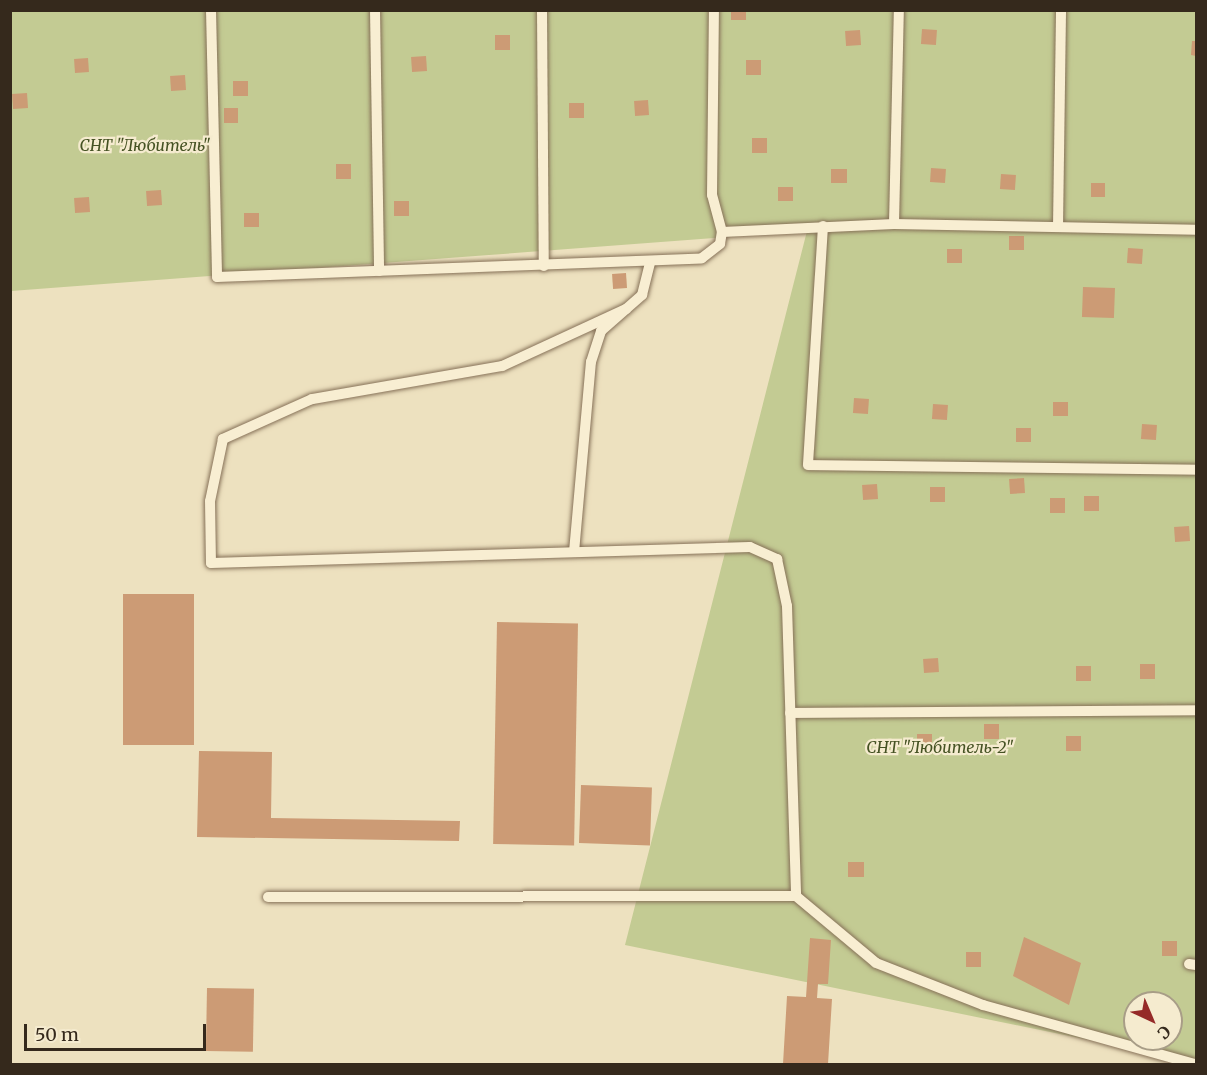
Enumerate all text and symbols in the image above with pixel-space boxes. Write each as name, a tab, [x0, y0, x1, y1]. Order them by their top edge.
park label: СНТ "Любитель"	[80, 135, 210, 155]
park label: СНТ "Любитель-2"	[866, 737, 1014, 757]
north arrow	[1123, 991, 1183, 1051]
scale bar	[27, 1012, 208, 1050]
text: С	[1153, 1022, 1175, 1043]
text: 50 m	[35, 1023, 79, 1046]

